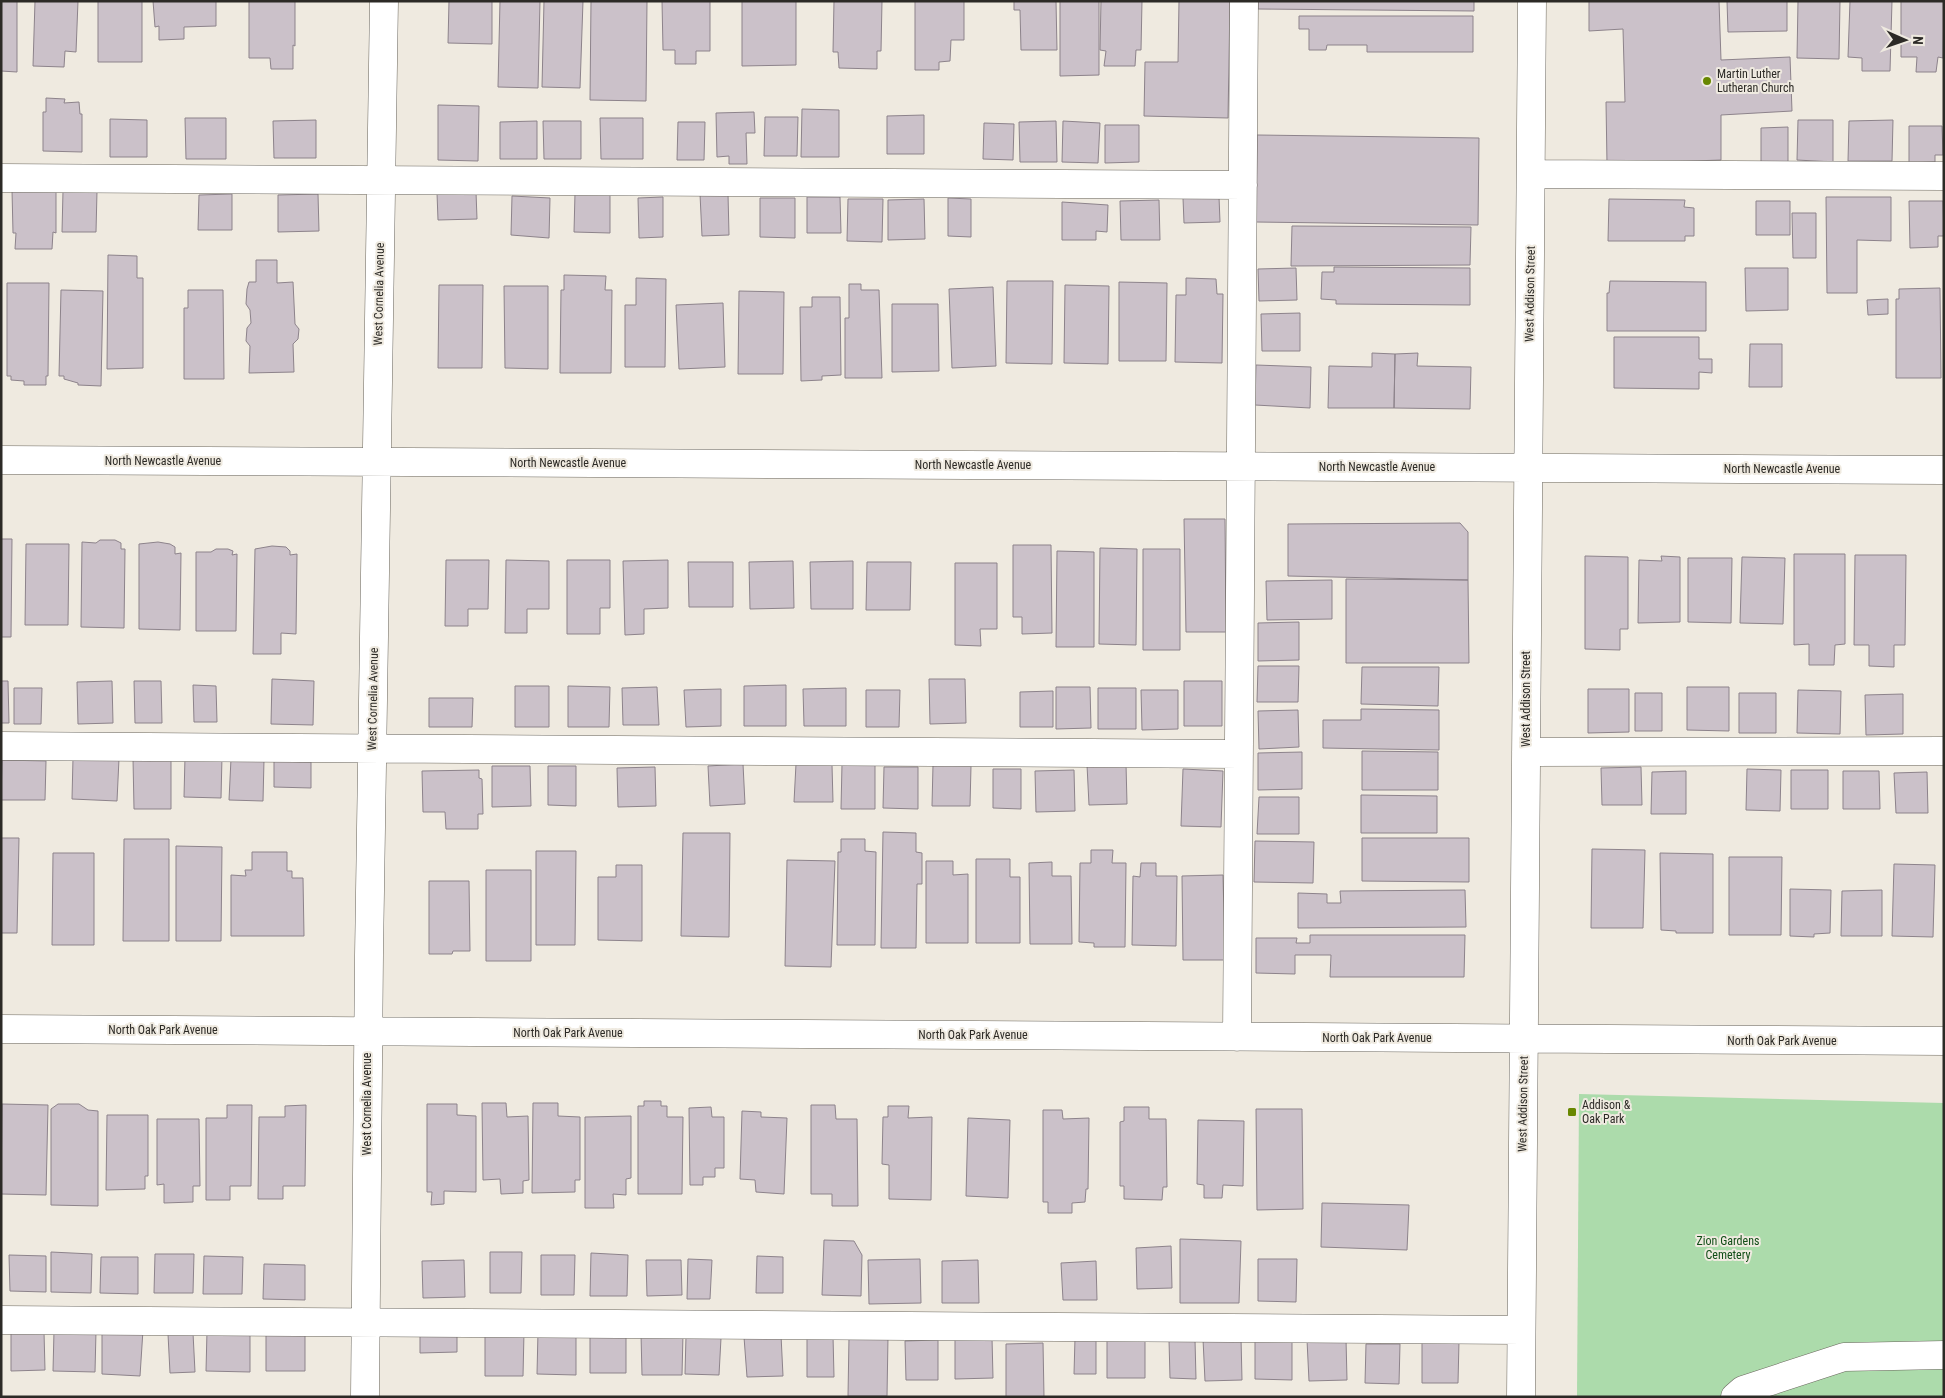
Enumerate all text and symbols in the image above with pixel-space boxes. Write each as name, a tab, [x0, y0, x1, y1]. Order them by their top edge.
north arrow	[1880, 15, 1930, 65]
text: N	[1910, 36, 1926, 45]
place label: Martin Luther Lutheran Church	[1717, 67, 1794, 95]
marker: Martin Luther Lutheran Church	[1701, 75, 1713, 87]
street label: West Cornelia Avenue	[371, 242, 387, 346]
street label: West Addison Street	[1522, 245, 1538, 342]
street label: North Newcastle Avenue	[105, 454, 222, 468]
street label: North Newcastle Avenue	[510, 456, 627, 470]
street label: North Newcastle Avenue	[915, 458, 1032, 472]
street label: North Newcastle Avenue	[1319, 460, 1436, 474]
street label: North Newcastle Avenue	[1724, 462, 1841, 476]
street label: West Cornelia Avenue	[365, 647, 381, 751]
street label: West Addison Street	[1519, 650, 1533, 747]
street label: North Oak Park Avenue	[108, 1023, 218, 1037]
street label: North Oak Park Avenue	[513, 1026, 623, 1040]
street label: North Oak Park Avenue	[918, 1028, 1028, 1042]
street label: North Oak Park Avenue	[1322, 1031, 1432, 1045]
street label: North Oak Park Avenue	[1727, 1034, 1837, 1048]
street label: West Cornelia Avenue	[360, 1052, 374, 1155]
street label: West Addison Street	[1515, 1055, 1531, 1152]
place label: Addison & Oak Park	[1582, 1098, 1631, 1126]
marker: Addison & Oak Park	[1566, 1106, 1578, 1118]
park label: Zion Gardens Cemetery	[1697, 1234, 1759, 1262]

